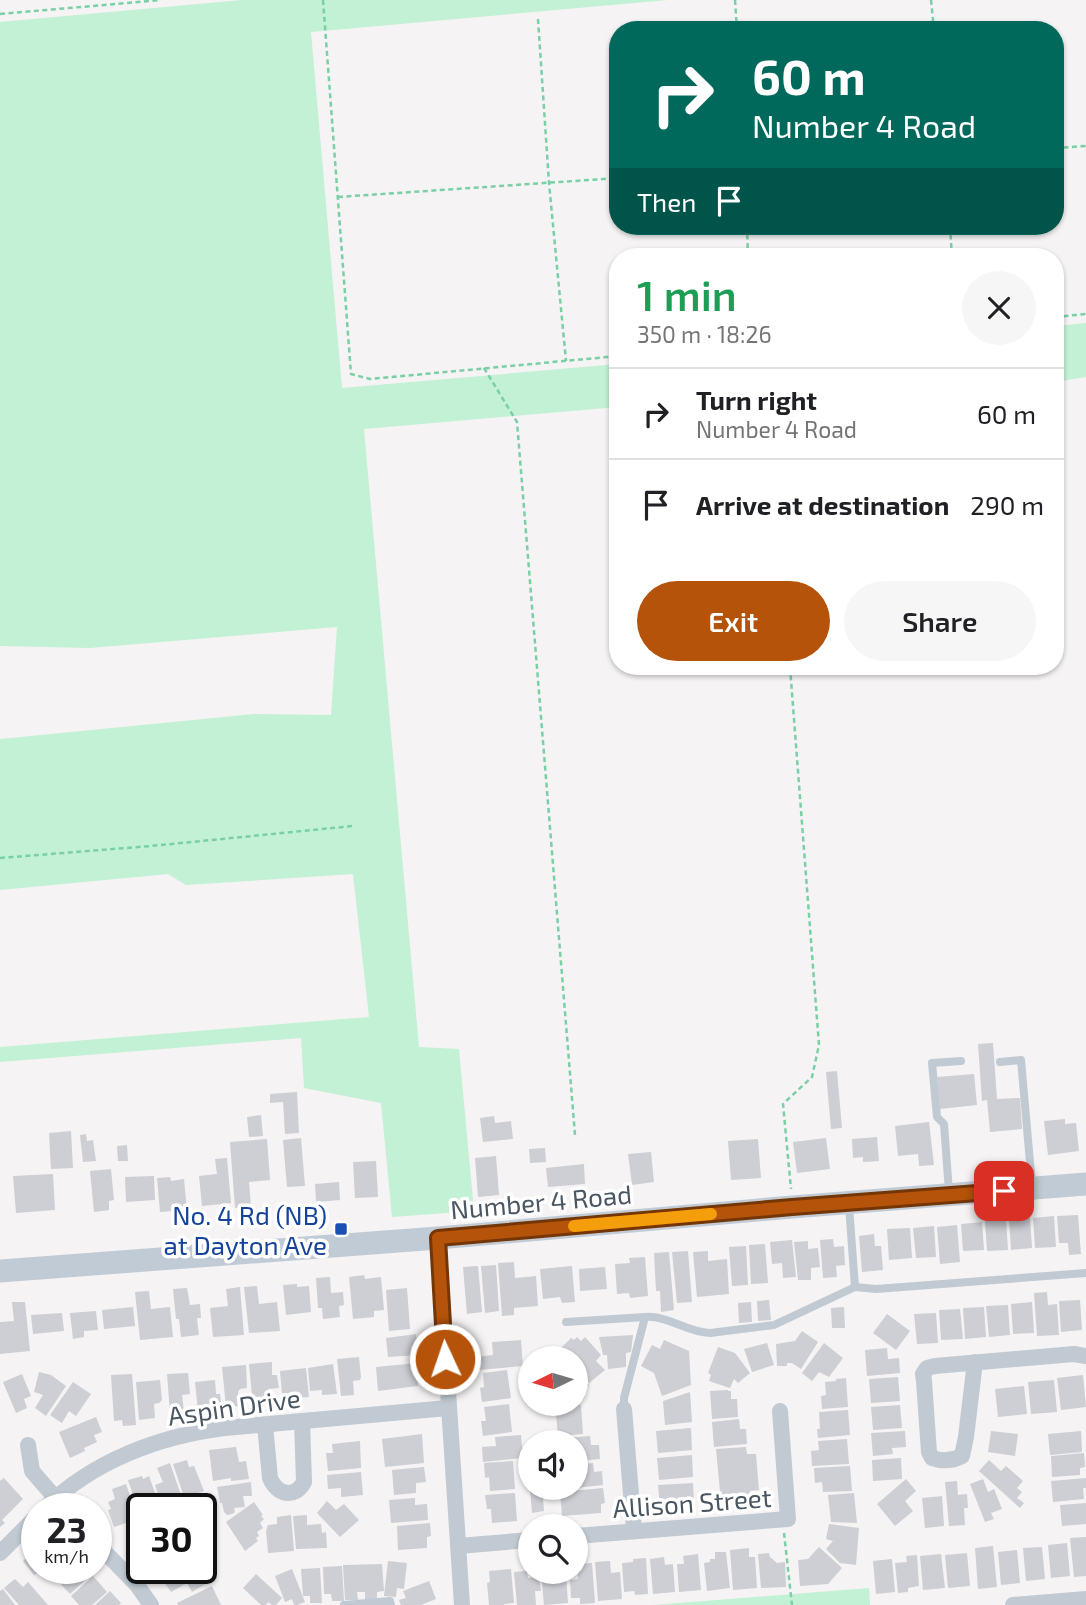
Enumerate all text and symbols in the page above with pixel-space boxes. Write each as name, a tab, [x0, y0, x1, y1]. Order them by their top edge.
text: 60 m	[752, 46, 866, 105]
icon: right	[637, 49, 728, 140]
text: Number 4 Road	[752, 106, 976, 144]
icon: arrive	[710, 182, 748, 220]
text: Then	[637, 186, 696, 217]
text: 1 min	[637, 269, 737, 319]
button: close	[962, 271, 1036, 345]
text: 350 m · 18:26	[637, 320, 772, 348]
text: Turn right	[696, 384, 817, 415]
icon: right	[637, 395, 675, 433]
text: 60 m	[977, 398, 1036, 429]
text: Number 4 Road	[696, 415, 857, 443]
icon: arrive	[637, 486, 675, 524]
text: Arrive at destination	[696, 489, 949, 520]
text: 290 m	[970, 489, 1044, 520]
button: Exit	[637, 581, 830, 661]
button: Share	[844, 581, 1036, 661]
pin	[974, 1161, 1034, 1221]
icon: arrive	[985, 1172, 1023, 1210]
street label: Number 4 Road	[449, 1178, 633, 1224]
place label: No. 4 Rd (NB) at Dayton Ave	[164, 1199, 327, 1260]
marker: No. 4 Rd (NB) at Dayton Ave	[333, 1221, 349, 1237]
position arrow	[408, 1322, 482, 1396]
north arrow	[518, 1346, 588, 1416]
map controls	[518, 1346, 588, 1584]
street label: Aspin Drive	[166, 1381, 302, 1431]
button: sound	[518, 1430, 588, 1500]
street label: Allison Street	[612, 1481, 773, 1523]
speed limit sign: 30	[126, 1493, 217, 1584]
text: 23	[46, 1508, 87, 1550]
button: search	[518, 1514, 588, 1584]
text: km/h	[44, 1545, 89, 1567]

